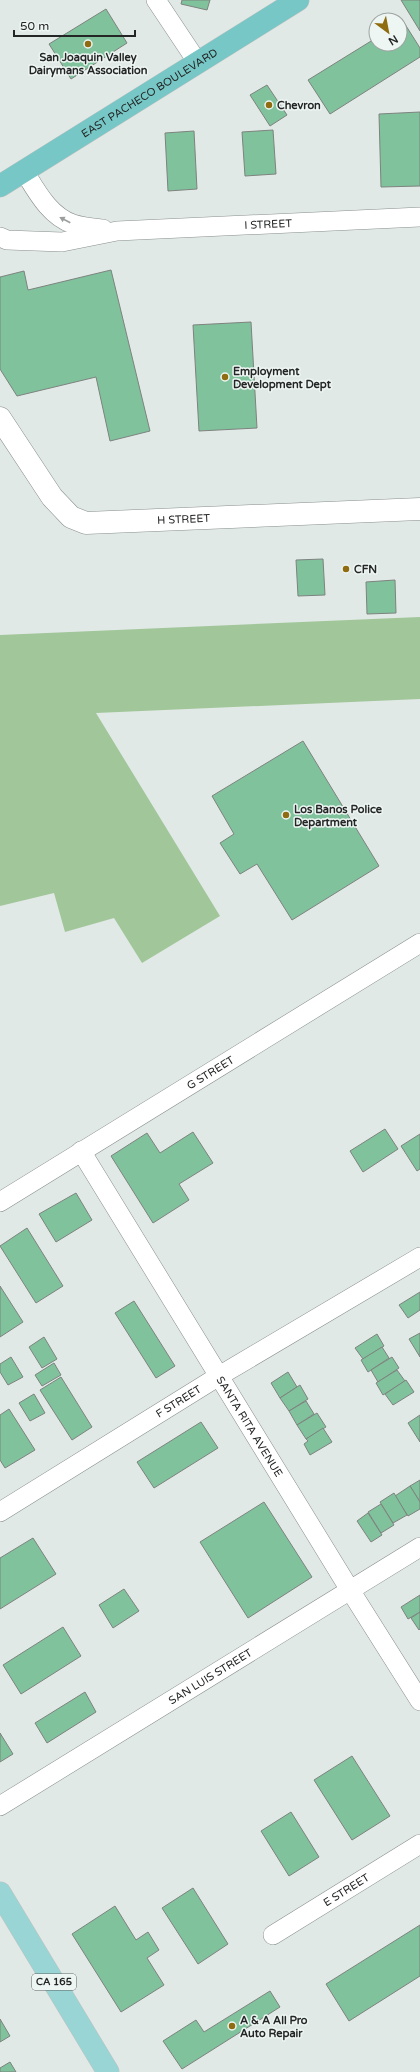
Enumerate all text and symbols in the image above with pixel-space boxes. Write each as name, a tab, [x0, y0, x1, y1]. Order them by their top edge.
scale bar	[14, 12, 135, 38]
north arrow	[368, 12, 408, 52]
text: 50 m	[20, 19, 49, 33]
text: N	[386, 32, 400, 48]
marker: San Joaquin Valley Dairymans Association	[83, 39, 93, 49]
street label: EAST PACHECO BOULEVARD	[79, 45, 220, 140]
place label: San Joaquin Valley Dairymans Association	[29, 51, 148, 78]
place label: Chevron	[277, 99, 321, 112]
marker: Chevron	[264, 100, 274, 110]
street label: I STREET	[244, 216, 293, 232]
one-way arrow	[59, 217, 71, 224]
place label: Employment Development Dept	[233, 365, 332, 392]
marker: Employment Development Dept	[220, 372, 230, 382]
street label: H STREET	[157, 511, 211, 527]
place label: CFN	[354, 563, 377, 576]
marker: CFN	[341, 564, 351, 574]
place label: Los Banos Police Department	[294, 803, 383, 830]
marker: Los Banos Police Department	[281, 810, 291, 820]
street label: G STREET	[184, 1053, 236, 1092]
street label: SANTA RITA AVENUE	[214, 1374, 286, 1479]
street label: F STREET	[153, 1382, 204, 1420]
street label: SAN LUIS STREET	[166, 1646, 255, 1707]
street label: E STREET	[321, 1870, 372, 1909]
road number: CA 165	[32, 1974, 76, 1990]
place label: A & A All Pro Auto Repair	[240, 2014, 308, 2041]
marker: A & A All Pro Auto Repair	[227, 2021, 237, 2031]

